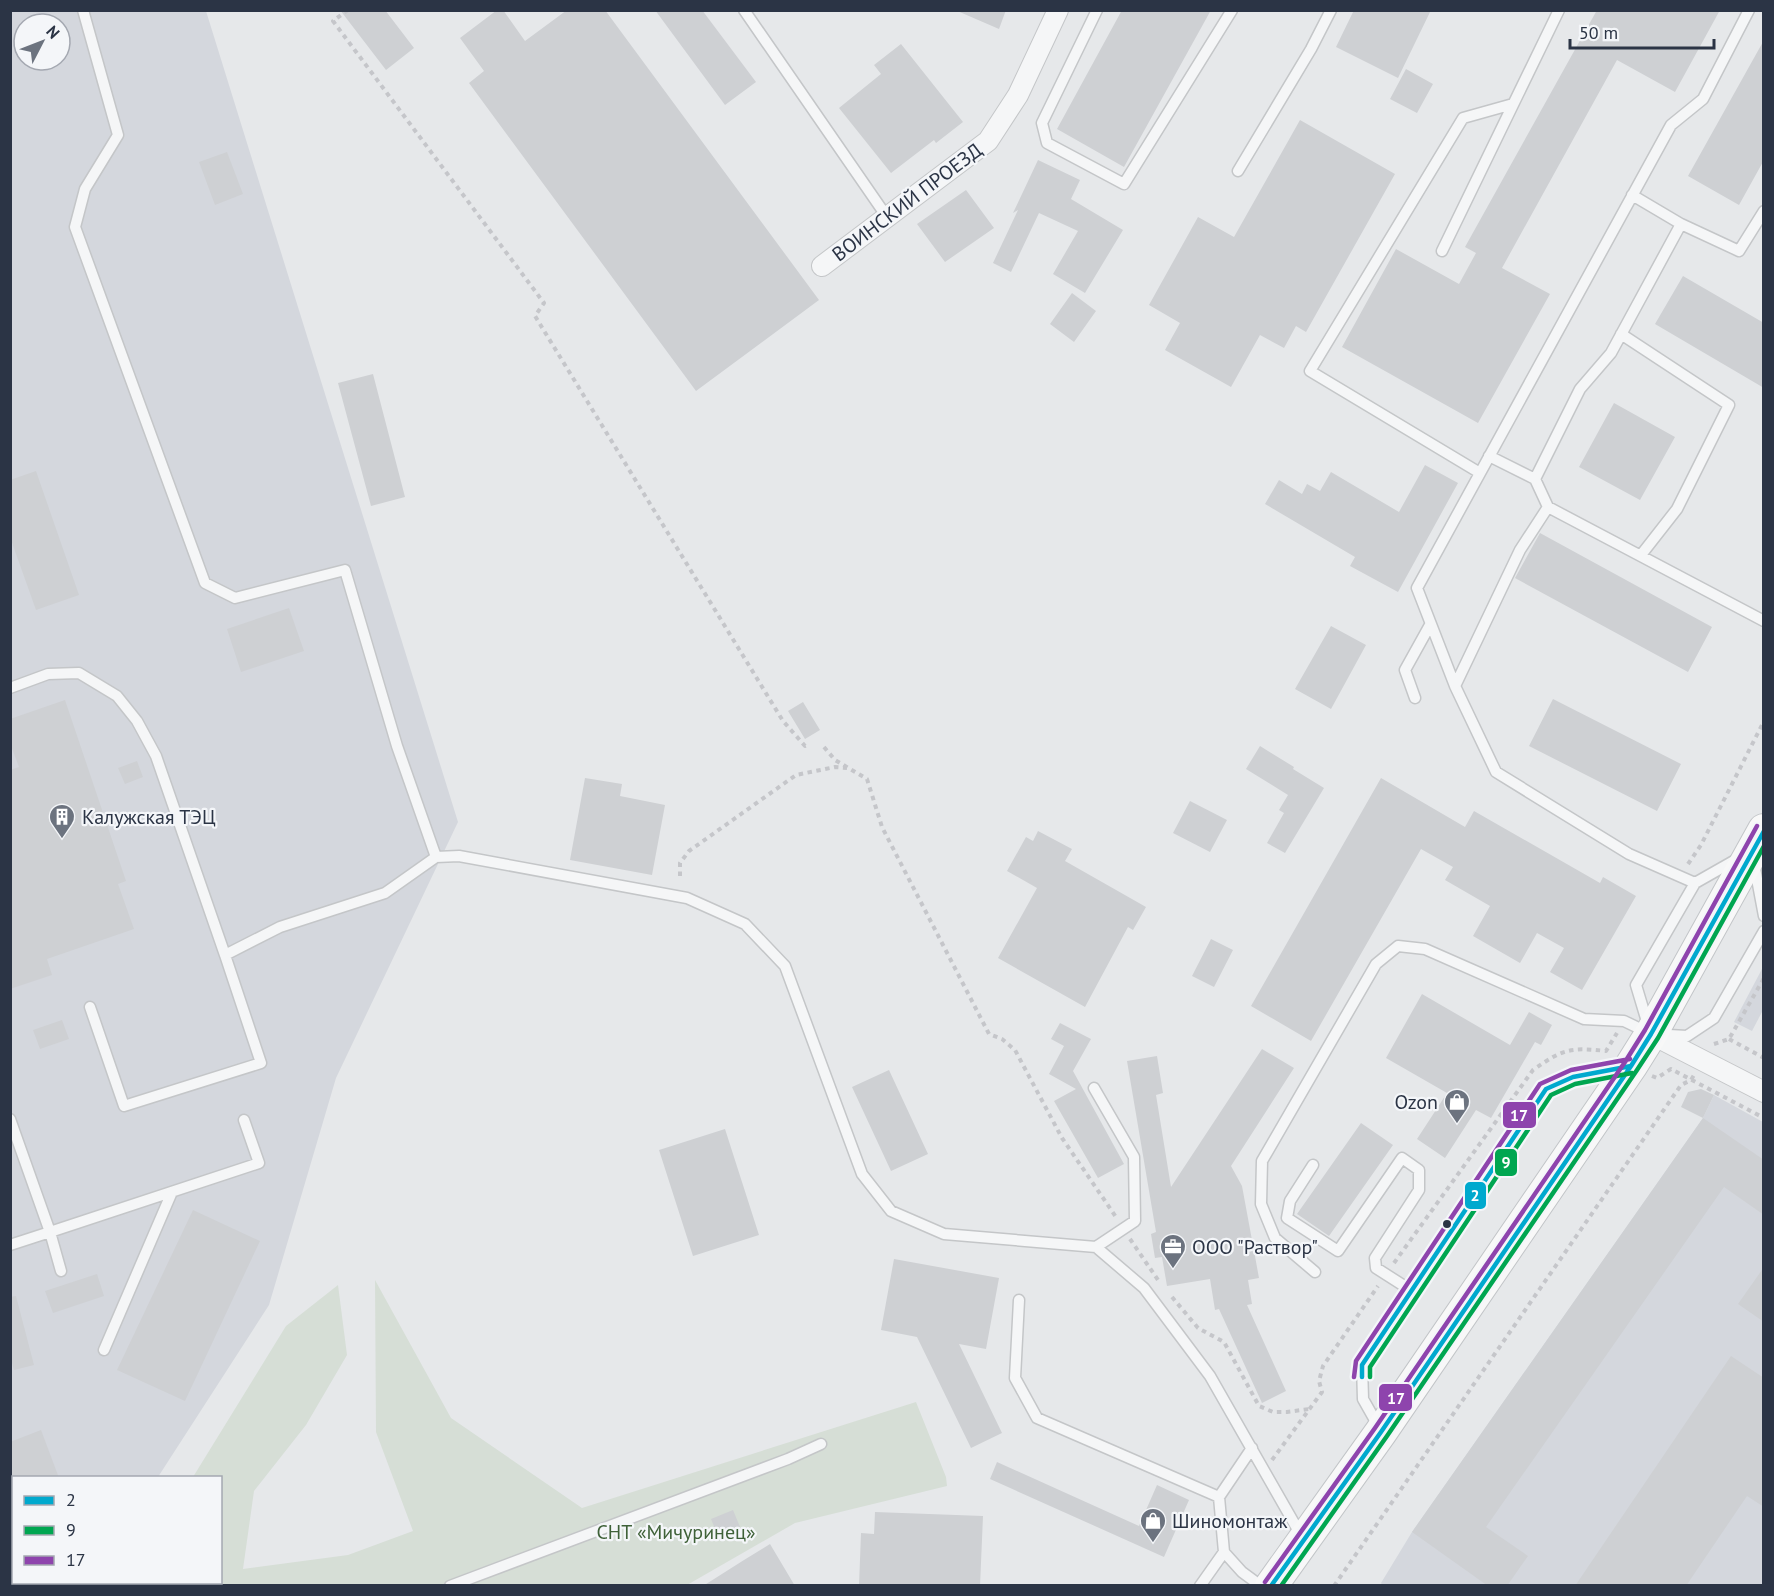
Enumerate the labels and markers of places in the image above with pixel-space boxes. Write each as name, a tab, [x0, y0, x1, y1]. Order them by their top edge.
building icon: Калужская ТЭЦ	[47, 802, 77, 840]
place label: Калужская ТЭЦ	[82, 804, 216, 830]
shop icon: Ozon	[1442, 1087, 1472, 1125]
place label: Ozon	[1395, 1089, 1438, 1115]
unlabelled marker	[1441, 1218, 1453, 1230]
office icon: ООО "Раствор"	[1158, 1232, 1188, 1270]
place label: ООО "Раствор"	[1192, 1234, 1318, 1260]
shop icon: Шиномонтаж	[1138, 1506, 1168, 1544]
place label: Шиномонтаж	[1172, 1508, 1288, 1534]

